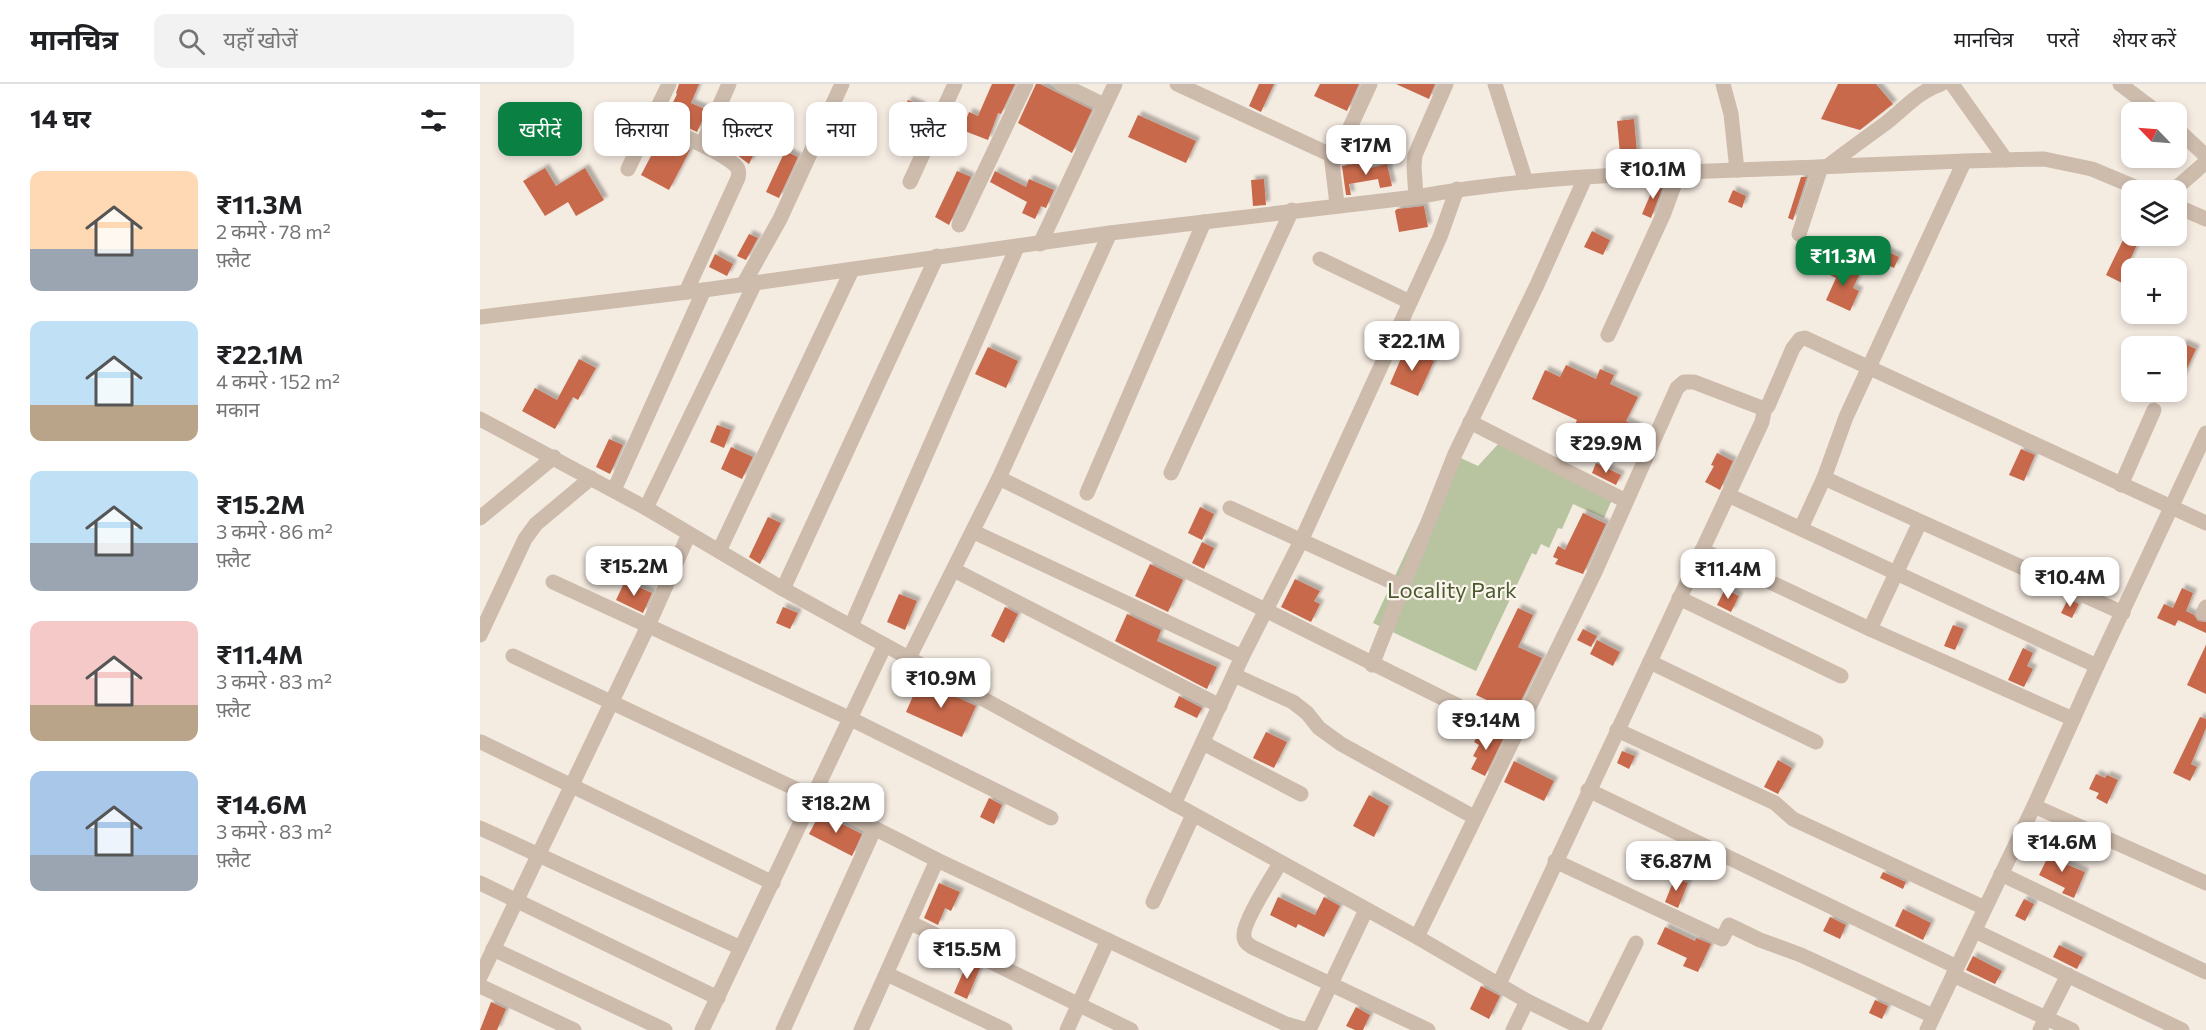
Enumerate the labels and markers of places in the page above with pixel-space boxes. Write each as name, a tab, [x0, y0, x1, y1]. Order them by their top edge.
pin: ₹17M	[1330, 125, 1402, 176]
pin: ₹10.1M	[1604, 149, 1702, 200]
pin: ₹11.3M	[1794, 236, 1892, 287]
pin: ₹22.1M	[1363, 321, 1461, 372]
pin: ₹29.9M	[1557, 423, 1655, 474]
pin: ₹15.2M	[585, 546, 683, 597]
pin: ₹11.4M	[1679, 549, 1777, 600]
pin: ₹10.4M	[2021, 557, 2119, 608]
pin: ₹10.9M	[892, 658, 990, 709]
pin: ₹9.14M	[1437, 700, 1535, 751]
pin: ₹18.2M	[787, 783, 885, 834]
pin: ₹14.6M	[2013, 822, 2111, 873]
pin: ₹6.87M	[1627, 841, 1725, 892]
pin: ₹15.5M	[918, 929, 1016, 980]

